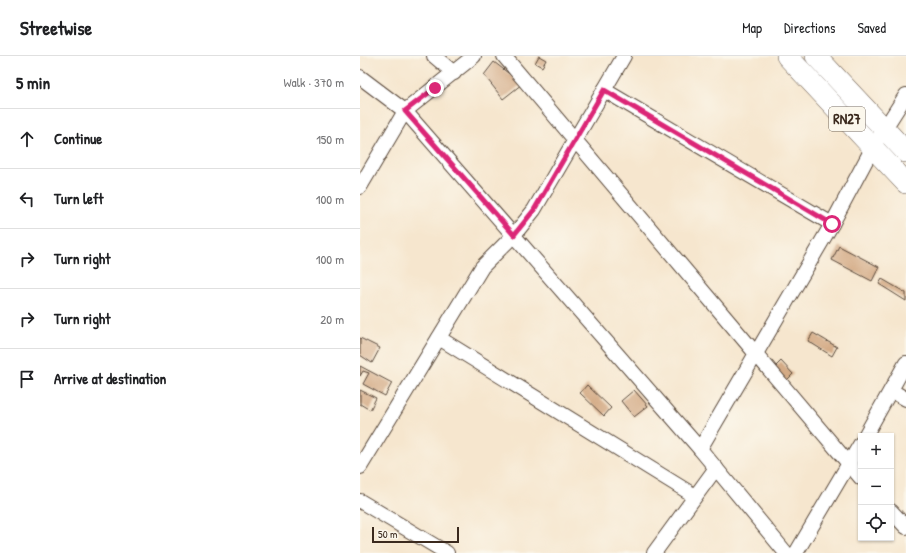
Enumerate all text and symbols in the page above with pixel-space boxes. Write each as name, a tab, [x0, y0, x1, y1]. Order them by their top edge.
text: Streetwise	[20, 15, 92, 41]
text: Map	[742, 18, 762, 37]
text: Directions	[784, 18, 835, 37]
text: Saved	[857, 18, 886, 37]
text: 5 min	[16, 71, 50, 94]
text: Walk · 370 m	[284, 73, 344, 91]
route end	[426, 79, 444, 97]
road number: RN27	[829, 107, 865, 131]
icon: ahead	[16, 128, 38, 150]
text: Continue	[54, 128, 102, 149]
text: 150 m	[316, 130, 344, 148]
icon: left	[16, 188, 38, 210]
text: Turn left	[54, 188, 104, 209]
text: 100 m	[316, 190, 344, 208]
route start	[823, 215, 841, 233]
icon: right	[16, 248, 38, 270]
text: Turn right	[54, 248, 110, 269]
text: 100 m	[316, 250, 344, 268]
icon: right	[16, 308, 38, 330]
text: Turn right	[54, 308, 110, 329]
text: 20 m	[320, 310, 344, 328]
icon: arrive	[16, 368, 38, 390]
text: Arrive at destination	[54, 368, 166, 389]
map controls	[858, 433, 894, 541]
button: +	[858, 433, 894, 469]
button: −	[858, 469, 894, 505]
button: locate	[858, 505, 894, 541]
scale bar	[372, 525, 459, 544]
text: 50 m	[378, 527, 398, 541]

